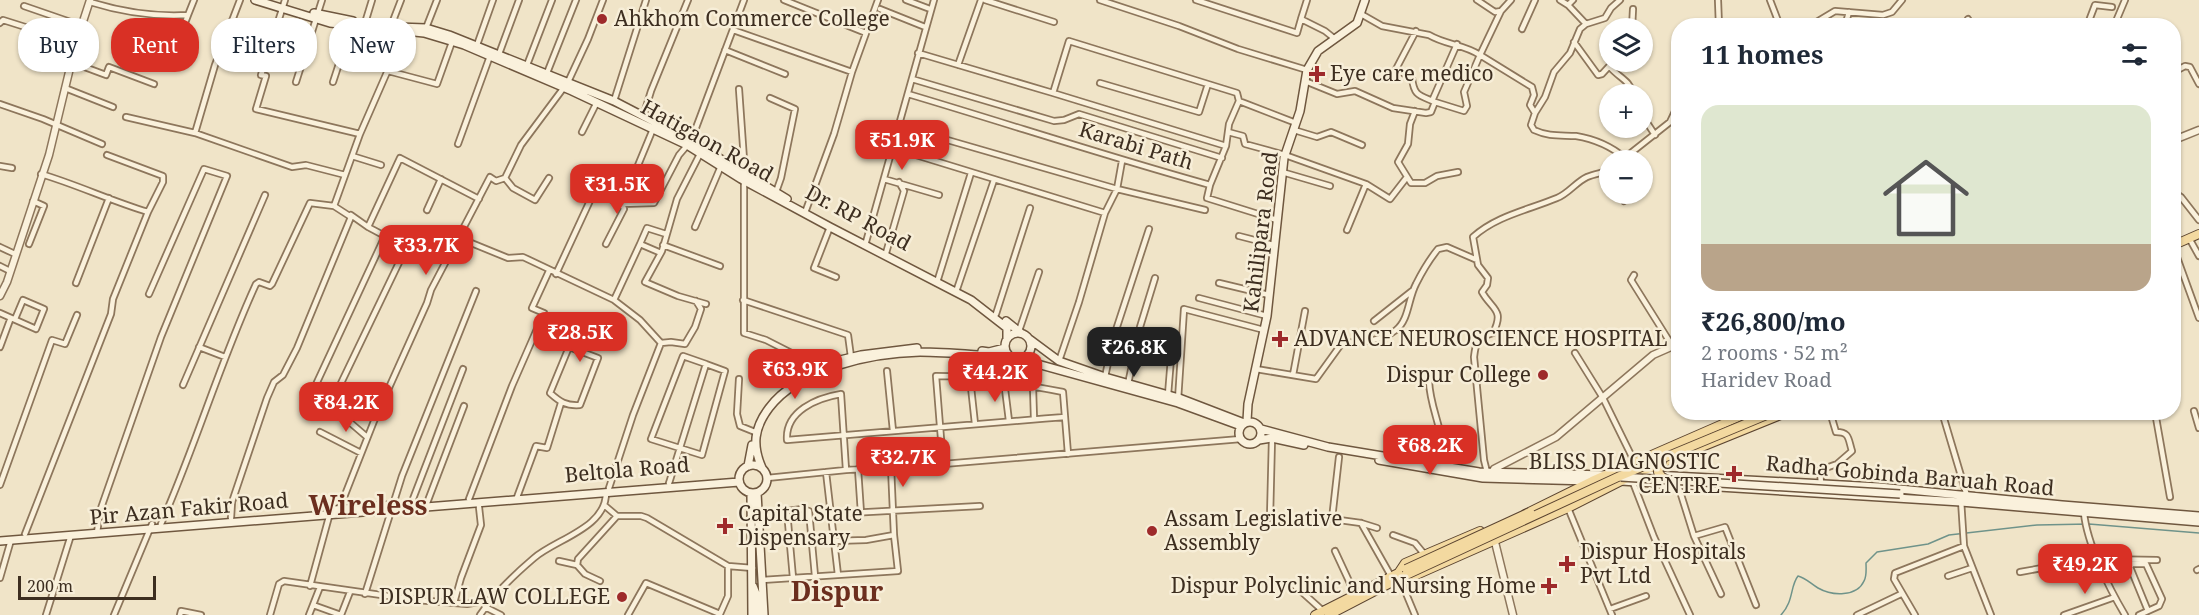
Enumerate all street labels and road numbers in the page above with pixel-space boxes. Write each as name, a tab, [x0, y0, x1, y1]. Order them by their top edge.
street label: Hatigaon Road	[636, 92, 779, 188]
street label: Karabi Path	[1076, 114, 1197, 176]
street label: Kahilipara Road	[1236, 150, 1284, 314]
street label: Dr. RP Road	[801, 178, 916, 257]
street label: Radha Gobinda Baruah Road	[1765, 448, 2056, 502]
street label: Beltola Road	[563, 450, 691, 488]
street label: Pir Azan Fakir Road	[88, 485, 290, 531]

